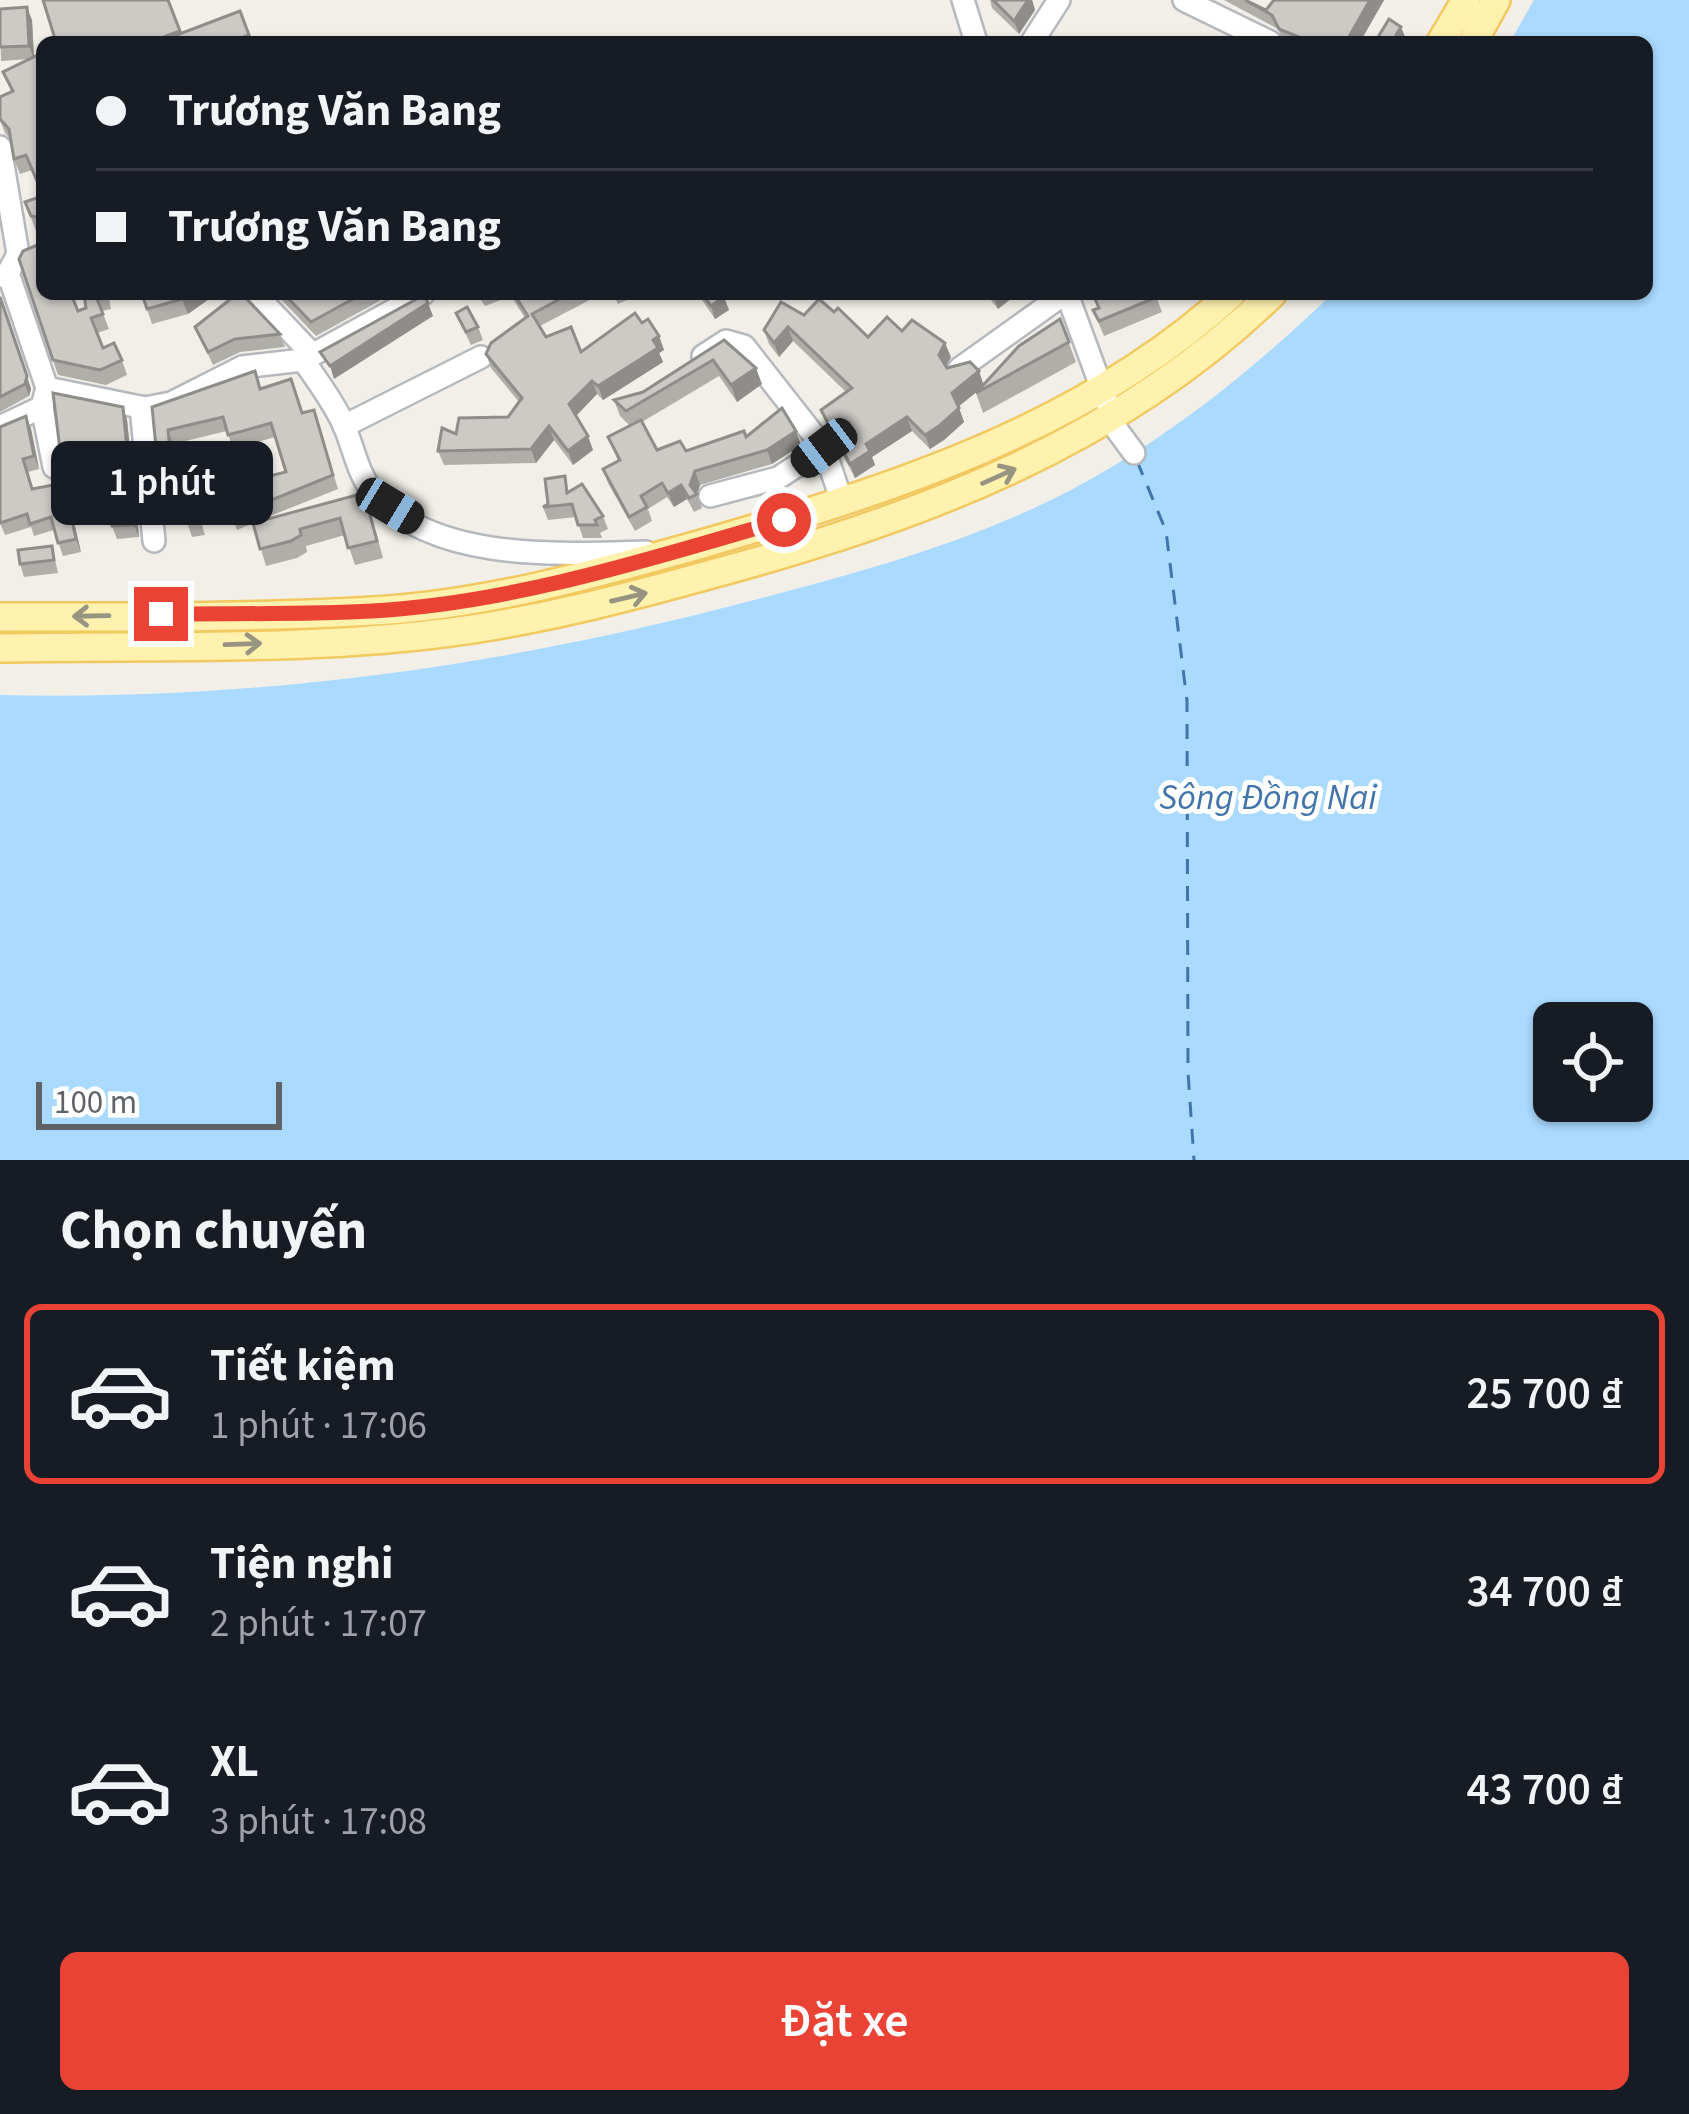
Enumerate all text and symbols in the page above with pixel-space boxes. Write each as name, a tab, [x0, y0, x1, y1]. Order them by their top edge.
text: Trương Văn Bang	[168, 79, 501, 143]
text: Trương Văn Bang	[168, 195, 501, 259]
car	[784, 412, 864, 484]
callout: 1 phút	[50, 440, 272, 524]
text: 1 phút	[108, 455, 216, 511]
one-way arrow	[980, 463, 1016, 485]
car	[350, 472, 430, 540]
route start	[757, 493, 811, 547]
one-way arrow	[609, 585, 647, 607]
route end	[134, 587, 188, 641]
one-way arrow	[72, 604, 111, 627]
one-way arrow	[223, 632, 262, 655]
water label: Sông Đồng Nai	[1159, 772, 1377, 823]
map controls	[1533, 1002, 1653, 1122]
button: locate	[1533, 1002, 1653, 1122]
scale bar	[36, 1076, 282, 1129]
text: 100 m	[54, 1079, 137, 1126]
text: Chọn chuyến	[60, 1193, 367, 1270]
text: Tiết kiệm	[210, 1334, 396, 1398]
icon: car	[66, 1340, 174, 1448]
text: 25 700 ₫	[1466, 1362, 1623, 1426]
text: 1 phút · 17:06	[210, 1398, 427, 1454]
text: Tiện nghi	[210, 1532, 393, 1596]
icon: car	[66, 1538, 174, 1646]
text: 34 700 ₫	[1466, 1560, 1623, 1624]
text: 2 phút · 17:07	[210, 1596, 427, 1652]
text: XL	[210, 1730, 259, 1794]
icon: car	[66, 1736, 174, 1844]
text: 43 700 ₫	[1466, 1758, 1623, 1822]
text: 3 phút · 17:08	[210, 1794, 427, 1850]
button: Đặt xe	[60, 1952, 1629, 2090]

